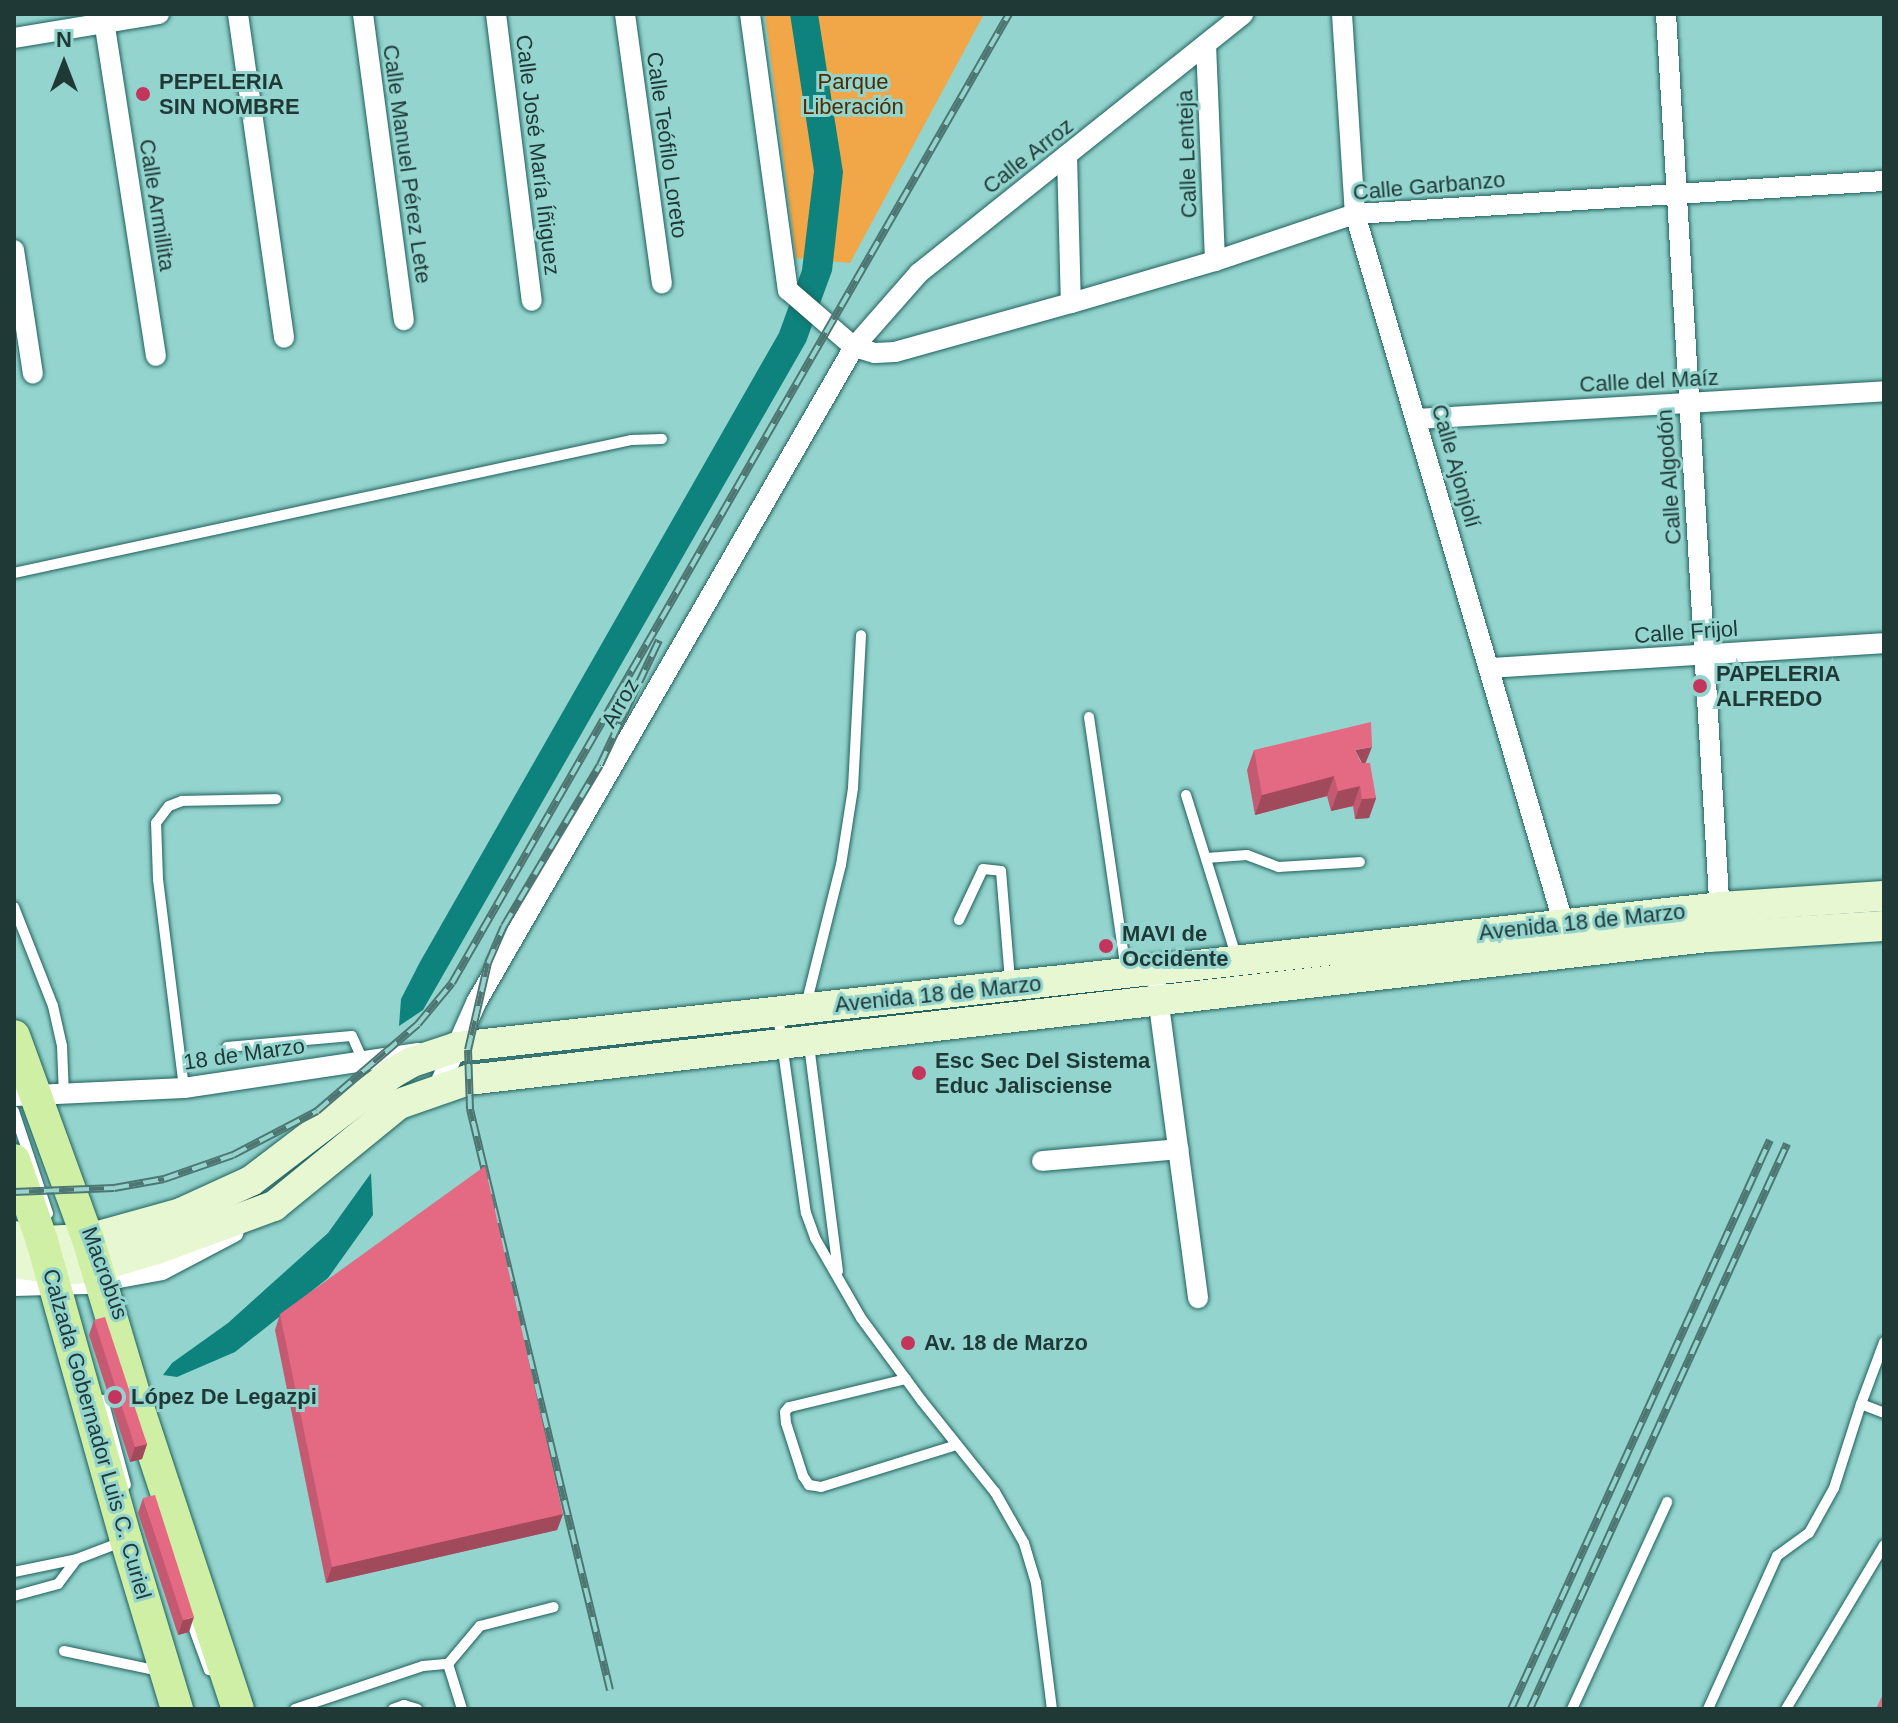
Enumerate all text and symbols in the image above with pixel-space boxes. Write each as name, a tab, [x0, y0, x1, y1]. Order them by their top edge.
north arrow	[24, 24, 104, 104]
text: N	[56, 27, 72, 52]
street label: Calle José María Íñiguez	[510, 33, 566, 277]
street label: Calle Manuel Pérez Lete	[377, 43, 437, 285]
street label: Calle Teófilo Loreto	[641, 50, 693, 240]
place label: PEPELERIA SIN NOMBRE	[159, 68, 300, 120]
park label: Parque Liberación	[802, 68, 904, 120]
marker: PEPELERIA SIN NOMBRE	[134, 85, 152, 103]
street label: Calle Lenteja	[1172, 89, 1202, 219]
street label: Calle Arroz	[977, 112, 1079, 200]
street label: Calle Armillita	[133, 137, 181, 273]
street label: Calle Garbanzo	[1352, 166, 1506, 206]
street label: Calle del Maíz	[1579, 364, 1719, 398]
street label: Calle Ajonjolí	[1426, 401, 1486, 531]
street label: Calle Algodón	[1651, 408, 1687, 546]
street label: Calle Frijol	[1633, 615, 1739, 649]
place label: PAPELERIA ALFREDO	[1716, 660, 1840, 712]
street label: Arroz	[595, 674, 645, 732]
marker: PAPELERIA ALFREDO	[1691, 677, 1709, 695]
street label: Avenida 18 de Marzo	[1477, 898, 1687, 946]
place label: MAVI de Occidente	[1122, 920, 1228, 972]
marker: MAVI de Occidente	[1097, 937, 1115, 955]
street label: Avenida 18 de Marzo	[833, 970, 1043, 1018]
street label: 18 de Marzo	[182, 1032, 306, 1076]
place label: Esc Sec Del Sistema Educ Jalisciense	[935, 1047, 1150, 1098]
marker: Esc Sec Del Sistema Educ Jalisciense	[910, 1064, 928, 1082]
street label: Macrobús	[76, 1223, 134, 1323]
street label: Calzada Gobernador Luis C. Curiel	[37, 1266, 157, 1602]
place label: Av. 18 de Marzo	[924, 1330, 1088, 1356]
marker: Av. 18 de Marzo	[899, 1334, 917, 1352]
place label: López De Legazpi	[131, 1384, 317, 1410]
marker: López De Legazpi	[106, 1388, 124, 1406]

